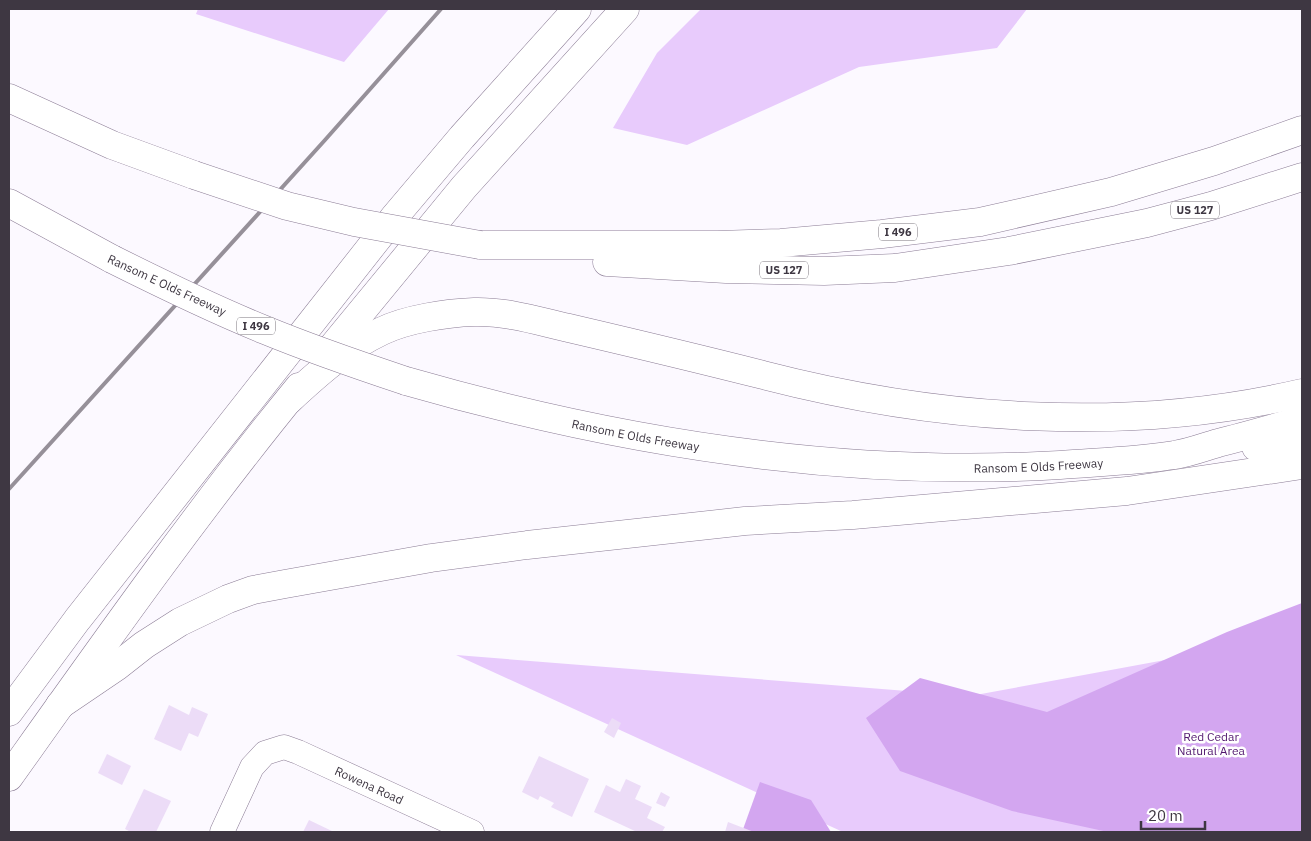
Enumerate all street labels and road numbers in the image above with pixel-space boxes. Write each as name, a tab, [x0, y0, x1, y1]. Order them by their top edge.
road number: US 127	[1171, 202, 1219, 218]
road number: I 496	[879, 223, 917, 240]
street label: Ransom E Olds Freeway	[105, 251, 229, 319]
road number: US 127	[760, 262, 808, 278]
road number: I 496	[237, 318, 275, 334]
street label: Ransom E Olds Freeway	[570, 416, 700, 454]
street label: Ransom E Olds Freeway	[974, 455, 1104, 475]
street label: Rowena Road	[333, 763, 406, 807]

